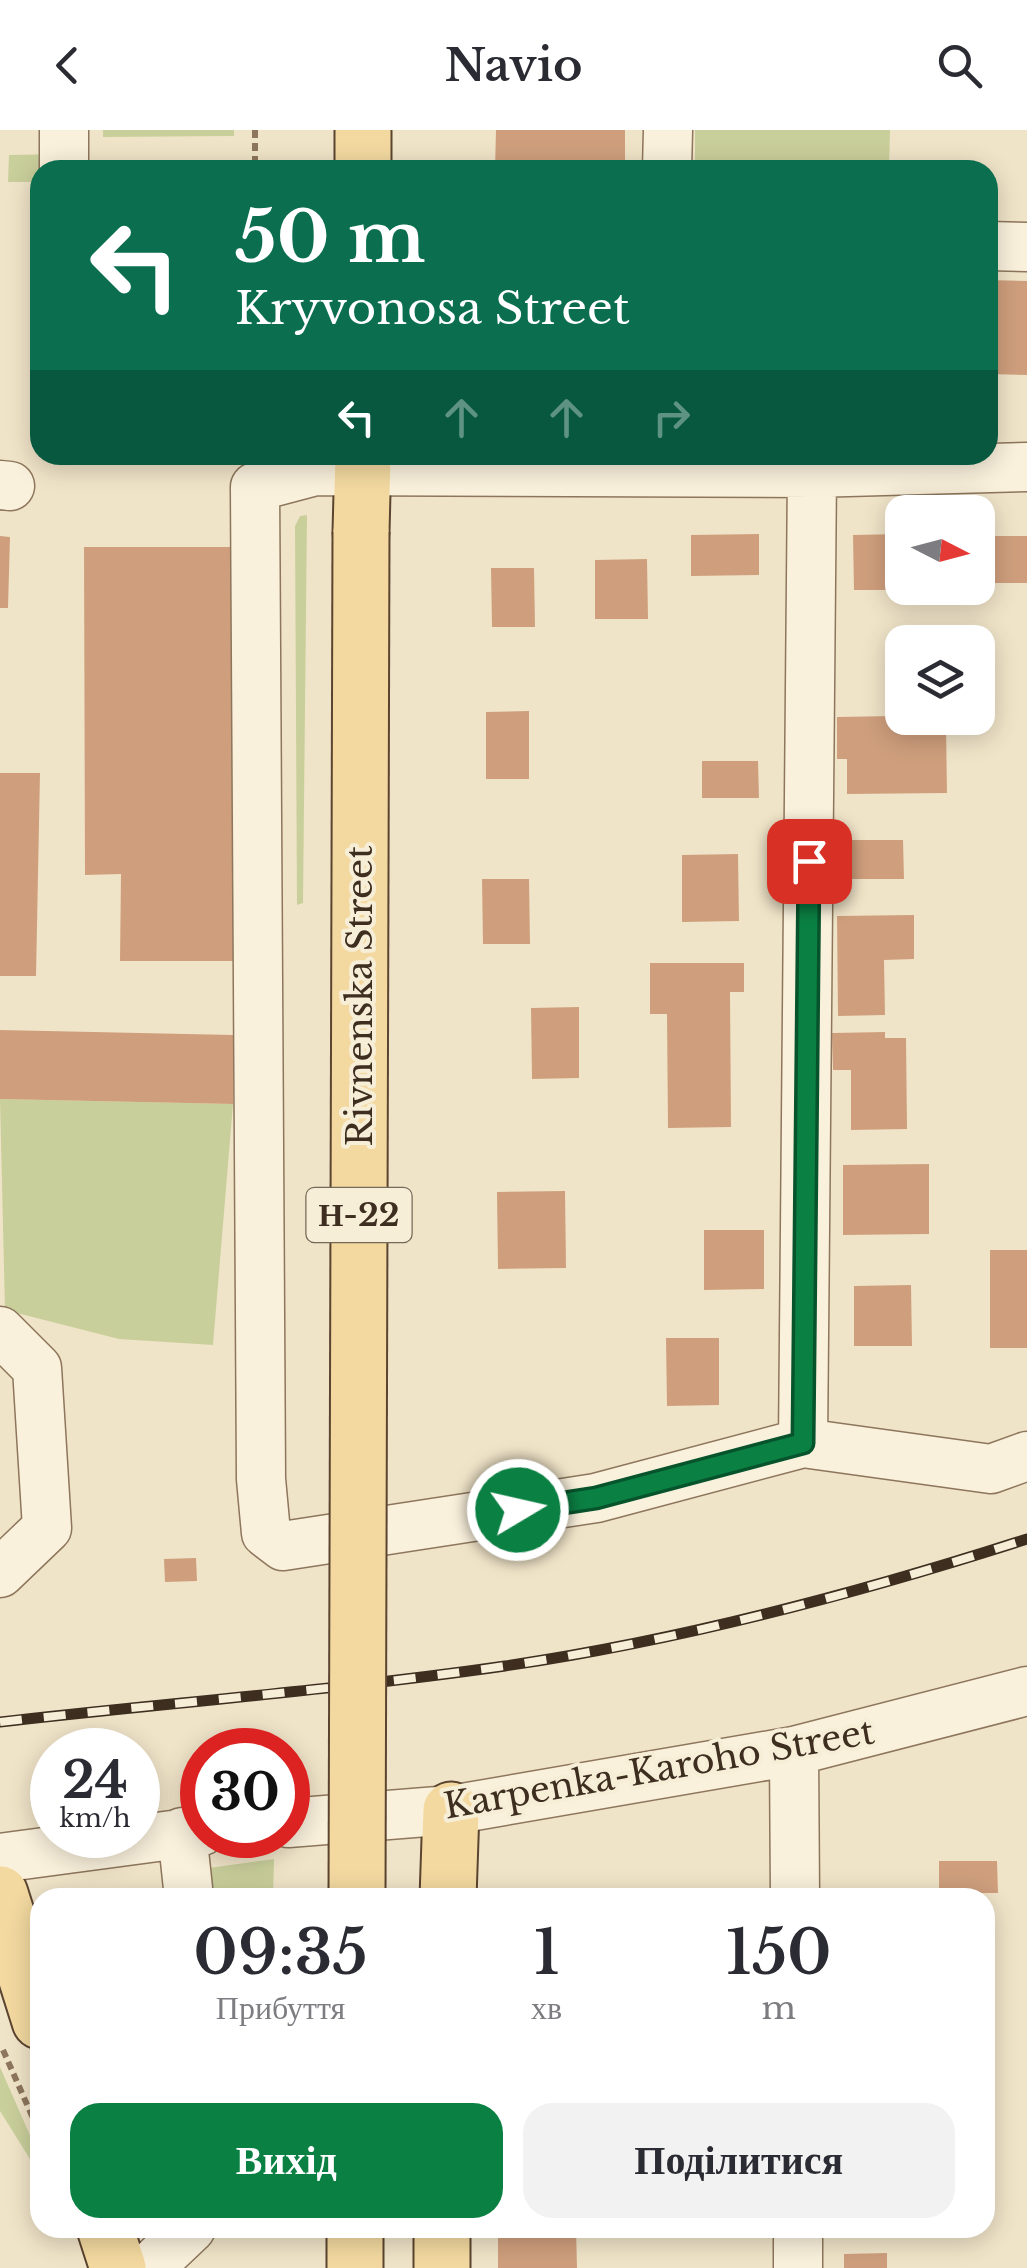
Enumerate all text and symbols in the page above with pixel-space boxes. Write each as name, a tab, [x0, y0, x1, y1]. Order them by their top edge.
text: Navio	[444, 37, 583, 93]
icon: back	[40, 38, 95, 93]
icon: search	[932, 38, 987, 93]
text: 50 m	[235, 194, 426, 281]
icon: left	[70, 200, 200, 330]
text: Kryvonosa Street	[235, 280, 630, 336]
icon: left	[329, 390, 384, 445]
icon: ahead	[434, 390, 489, 445]
icon: ahead	[539, 390, 594, 445]
icon: right	[644, 390, 699, 445]
north arrow	[885, 495, 995, 605]
map controls	[885, 495, 995, 735]
button: layers	[885, 625, 995, 735]
pin	[767, 819, 852, 904]
icon: arrive	[782, 834, 837, 889]
street label: Rivnenska Street	[338, 846, 381, 1146]
road number: Н-22	[306, 1188, 412, 1242]
position arrow	[466, 1458, 570, 1562]
street label: Karpenka-Karoho Street	[440, 1709, 877, 1828]
speed limit sign: 30	[180, 1728, 310, 1858]
text: 24	[62, 1749, 128, 1812]
text: km/h	[60, 1803, 130, 1834]
text: 09:35	[193, 1916, 368, 1990]
text: 1	[533, 1916, 560, 1990]
text: 150	[726, 1916, 832, 1990]
text: Прибуття	[216, 1988, 345, 2028]
text: хв	[531, 1988, 562, 2028]
text: m	[761, 1988, 796, 2028]
button: Вихід	[70, 2103, 503, 2218]
button: Поділитися	[523, 2103, 955, 2218]

